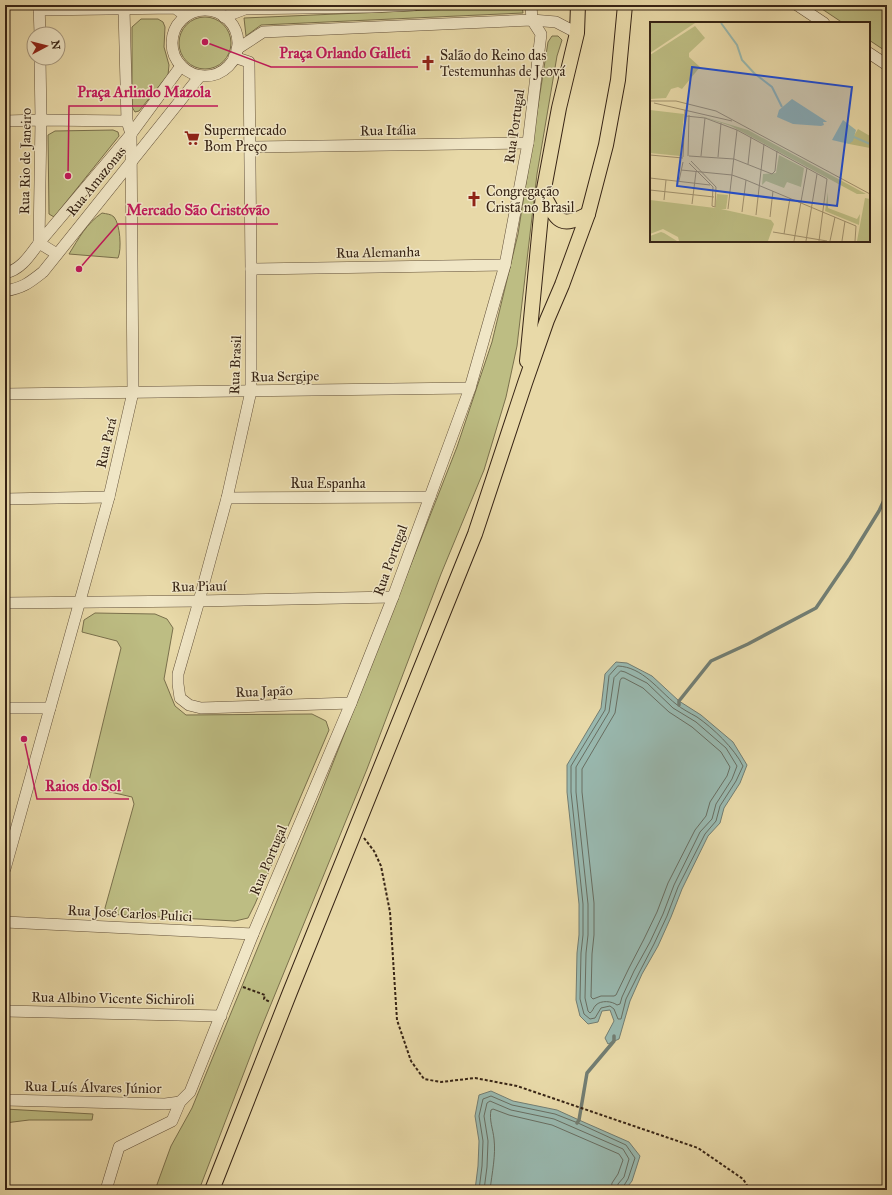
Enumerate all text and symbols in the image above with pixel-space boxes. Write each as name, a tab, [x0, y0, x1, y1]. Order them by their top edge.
inset map	[650, 22, 870, 242]
north arrow	[26, 26, 66, 66]
text: N	[48, 39, 63, 51]
callout: Praça Orlando Galleti	[271, 40, 418, 67]
text: Praça Orlando Galleti	[279, 44, 412, 63]
place label: Salão do Reino das Testemunhas de Jeová	[440, 47, 566, 81]
church icon: Salão do Reino das Testemunhas de Jeová	[419, 54, 437, 72]
callout: Praça Arlindo Mazola	[69, 79, 218, 106]
text: Praça Arlindo Mazola	[77, 83, 211, 102]
street label: Rua Portugal	[501, 88, 528, 164]
street label: Rua Rio de Janeiro	[16, 108, 36, 214]
place label: Supermercado Bom Preço	[204, 122, 286, 155]
street label: Rua Itália	[360, 122, 416, 139]
supermarket icon: Supermercado Bom Preço	[183, 129, 201, 147]
street label: Rua Amazonas	[63, 143, 130, 220]
place label: Congregação Cristã no Brasil	[486, 183, 575, 216]
church icon: Congregação Cristã no Brasil	[465, 190, 483, 208]
callout: Mercado São Cristóvão	[118, 197, 278, 224]
text: Mercado São Cristóvão	[126, 201, 270, 219]
street label: Rua Alemanha	[336, 243, 420, 262]
street label: Rua Brasil	[226, 335, 245, 395]
street label: Rua Sergipe	[251, 367, 320, 386]
street label: Rua Pará	[92, 416, 121, 470]
street label: Rua Espanha	[290, 475, 366, 492]
street label: Rua Portugal	[370, 522, 411, 598]
street label: Rua Piauí	[171, 577, 228, 595]
street label: Rua Japão	[235, 682, 293, 702]
callout: Raios do Sol	[37, 772, 129, 799]
text: Raios do Sol	[45, 777, 122, 795]
street label: Rua Portugal	[246, 822, 291, 898]
street label: Rua José Carlos Pulici	[67, 902, 193, 926]
street label: Rua Albino Vicente Sichiroli	[31, 989, 195, 1008]
street label: Rua Luís Álvares Júnior	[24, 1076, 162, 1098]

